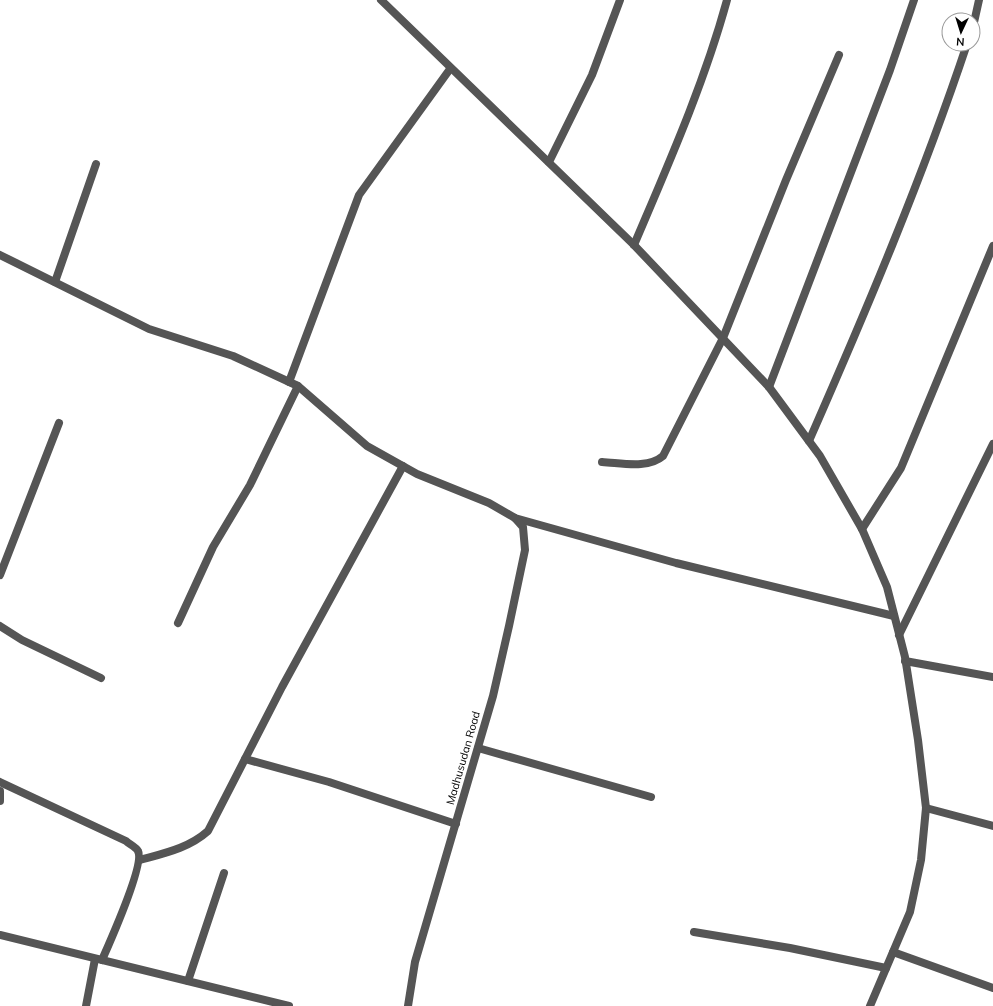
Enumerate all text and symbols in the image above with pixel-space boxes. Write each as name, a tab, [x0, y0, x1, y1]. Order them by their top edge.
north arrow	[941, 12, 981, 52]
text: N	[956, 35, 965, 49]
street label: Madhusudan Road	[443, 710, 483, 806]

